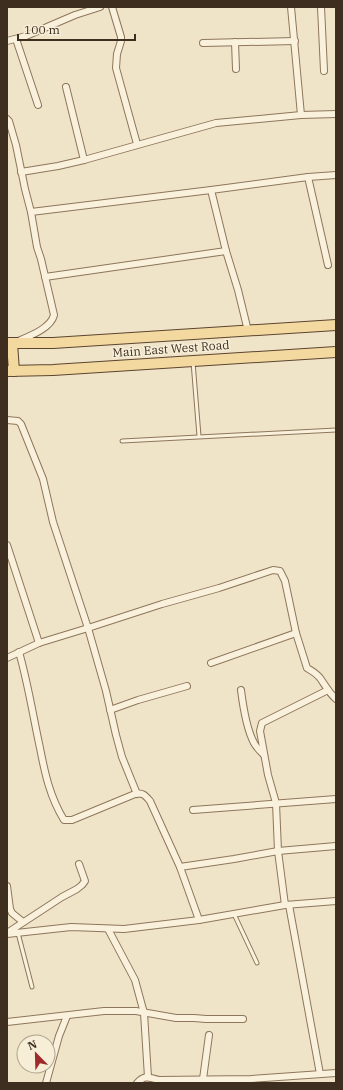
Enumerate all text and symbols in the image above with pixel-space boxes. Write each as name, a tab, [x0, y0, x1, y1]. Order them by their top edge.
scale bar	[18, 16, 135, 42]
text: 100 m	[24, 22, 60, 37]
street label: Main East West Road	[112, 337, 230, 360]
north arrow	[16, 1034, 56, 1074]
text: N	[25, 1037, 39, 1053]

